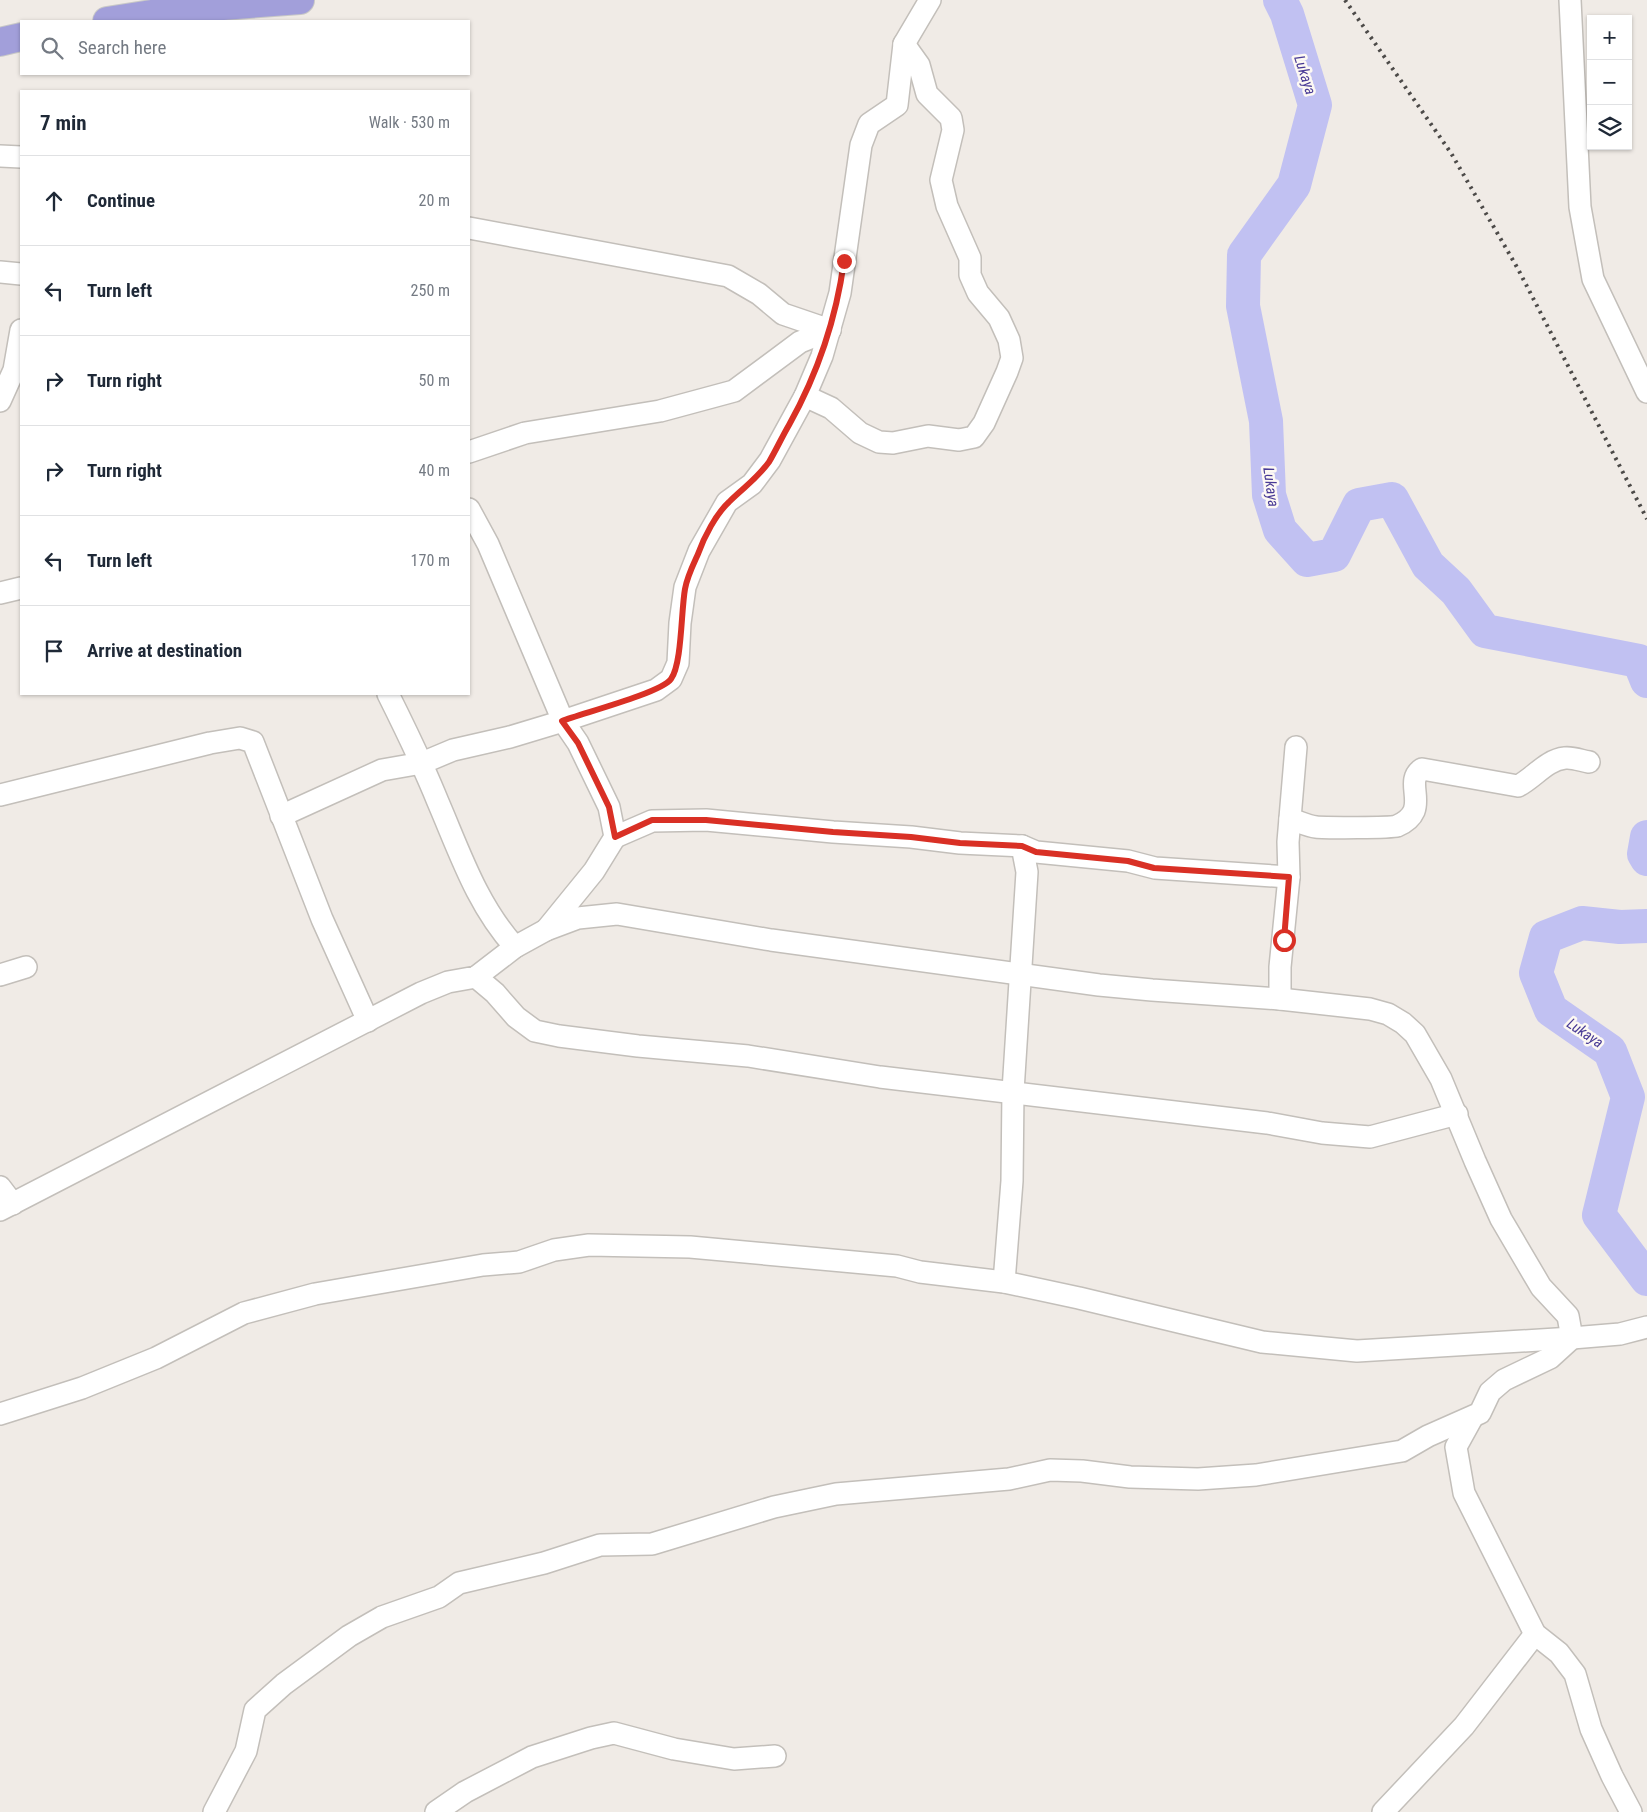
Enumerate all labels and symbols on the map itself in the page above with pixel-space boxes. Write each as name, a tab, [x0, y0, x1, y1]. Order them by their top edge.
water label: Lukaya	[1290, 53, 1320, 97]
route end	[833, 250, 856, 273]
water label: Lukaya	[1259, 466, 1283, 508]
route start	[1273, 929, 1296, 952]
water label: Lukaya	[1563, 1014, 1607, 1052]

